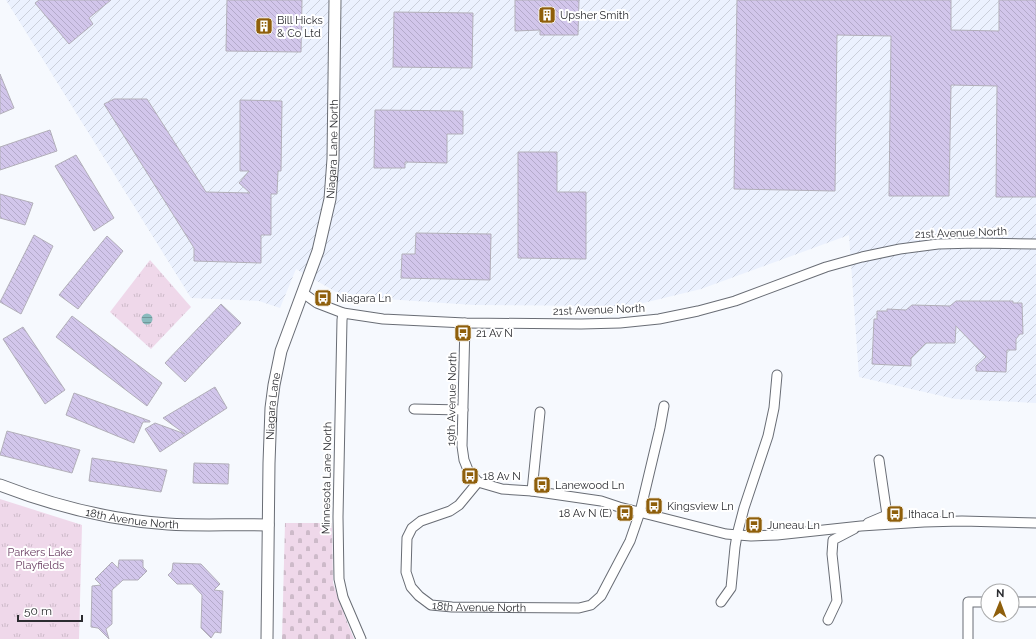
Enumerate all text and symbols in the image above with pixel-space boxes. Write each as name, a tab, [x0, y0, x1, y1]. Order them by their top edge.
building icon: Upsher Smith	[537, 5, 557, 25]
place label: Upsher Smith	[560, 9, 629, 22]
place label: Bill Hicks & Co Ltd	[277, 14, 323, 40]
building icon: Bill Hicks & Co Ltd	[254, 16, 274, 36]
street label: Niagara Lane North	[324, 99, 340, 199]
street label: 21st Avenue North	[915, 225, 1007, 241]
bus stop icon: Niagara Ln	[313, 288, 333, 308]
place label: Niagara Ln	[336, 292, 391, 305]
street label: 21st Avenue North	[553, 302, 645, 318]
bus stop icon: 21 Av N	[453, 323, 473, 343]
place label: 21 Av N	[476, 327, 513, 340]
street label: 19th Avenue North	[445, 352, 459, 446]
street label: Niagara Lane	[263, 371, 283, 440]
street label: Minnesota Lane North	[320, 422, 334, 534]
bus stop icon: 18 Av N	[460, 466, 480, 486]
place label: 18 Av N	[483, 470, 521, 483]
bus stop icon: Lanewood Ln	[532, 475, 552, 495]
place label: Lanewood Ln	[555, 479, 624, 492]
bus stop icon: Kingsview Ln	[644, 496, 664, 516]
place label: Kingsview Ln	[667, 500, 734, 513]
bus stop icon: 18 Av N (E)	[615, 503, 635, 523]
bus stop icon: Ithaca Ln	[885, 504, 905, 524]
street label: 18th Avenue North	[84, 505, 179, 531]
place label: 18 Av N (E)	[559, 507, 612, 520]
place label: Ithaca Ln	[908, 508, 954, 521]
bus stop icon: Juneau Ln	[744, 515, 764, 535]
place label: Juneau Ln	[767, 519, 820, 532]
park label: Parkers Lake Playfields	[7, 546, 73, 572]
north arrow	[980, 583, 1020, 623]
text: N	[996, 587, 1004, 600]
scale bar	[18, 597, 82, 623]
street label: 18th Avenue North	[431, 599, 526, 614]
text: 50 m	[24, 604, 52, 618]

